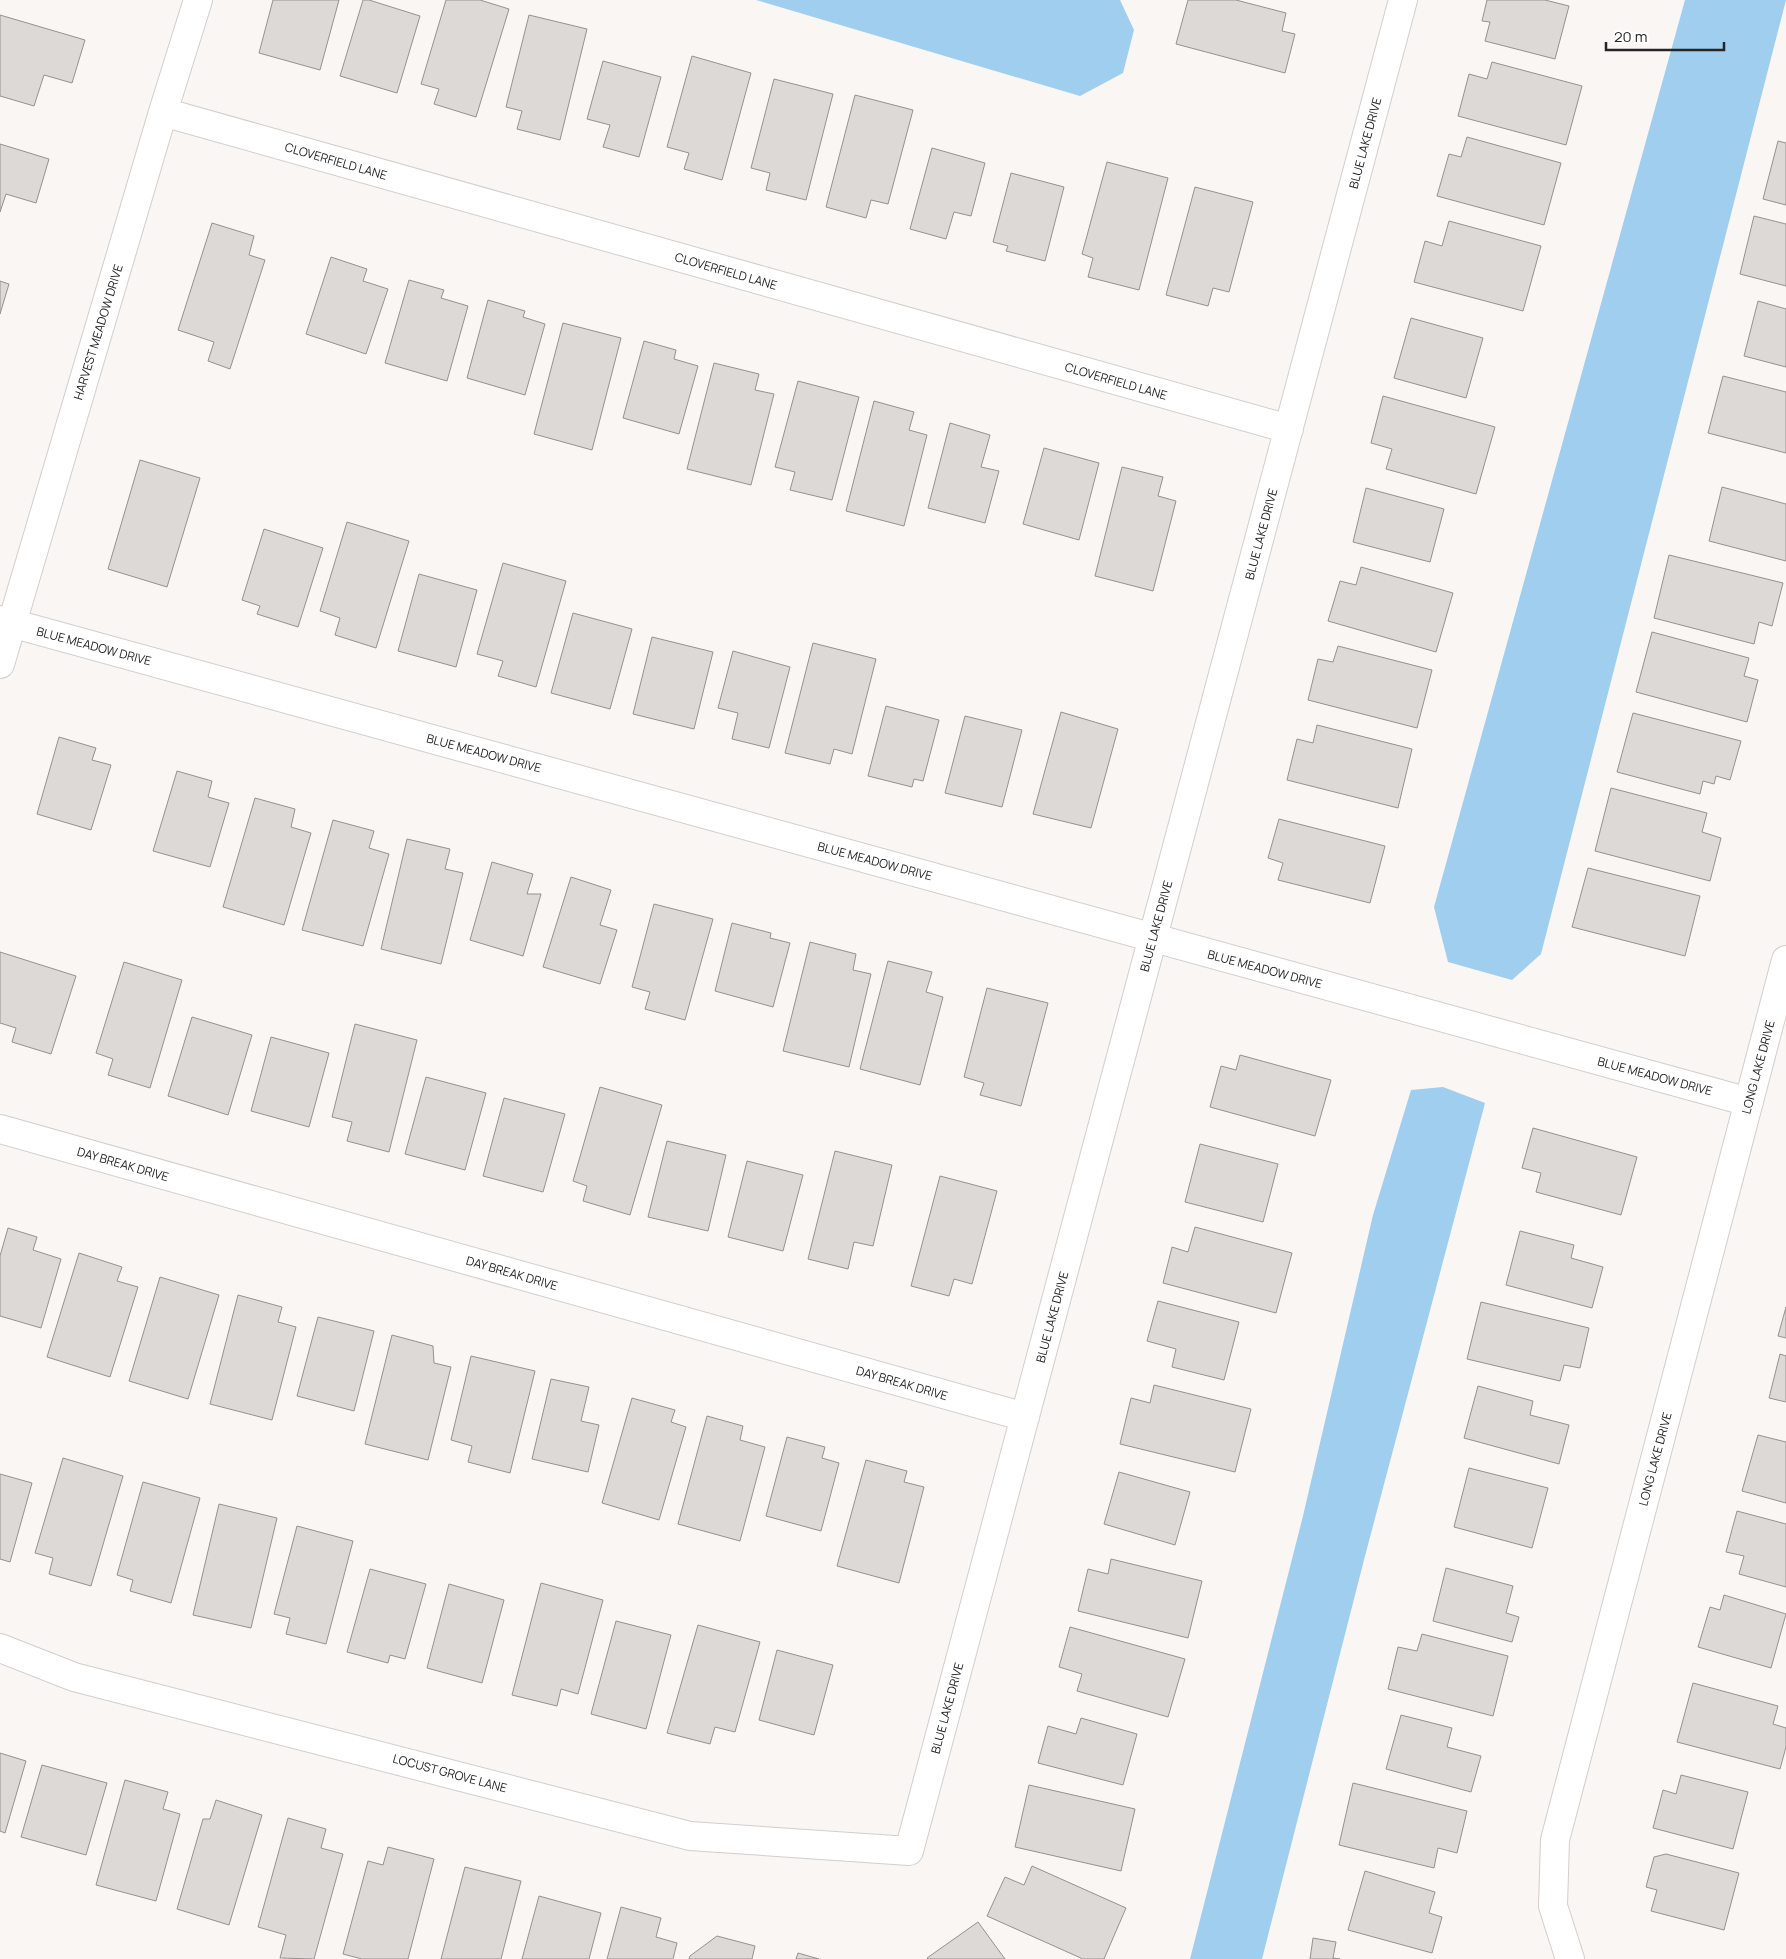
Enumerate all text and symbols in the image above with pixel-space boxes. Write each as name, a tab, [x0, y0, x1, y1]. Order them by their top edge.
scale bar	[1606, 20, 1724, 52]
text: 20 m	[1614, 26, 1647, 47]
street label: BLUE LAKE DRIVE	[1345, 95, 1385, 190]
street label: CLOVERFIELD LANE	[283, 138, 389, 184]
street label: CLOVERFIELD LANE	[673, 248, 779, 294]
street label: HARVEST MEADOW DRIVE	[69, 262, 127, 402]
street label: CLOVERFIELD LANE	[1063, 358, 1169, 404]
street label: BLUE LAKE DRIVE	[1241, 486, 1281, 581]
street label: BLUE MEADOW DRIVE	[35, 622, 153, 670]
street label: BLUE MEADOW DRIVE	[425, 729, 543, 777]
street label: BLUE MEADOW DRIVE	[816, 837, 934, 885]
street label: BLUE LAKE DRIVE	[1136, 878, 1176, 973]
street label: BLUE MEADOW DRIVE	[1206, 945, 1324, 993]
street label: LONG LAKE DRIVE	[1737, 1018, 1779, 1116]
street label: BLUE MEADOW DRIVE	[1596, 1052, 1714, 1100]
street label: DAY BREAK DRIVE	[75, 1143, 171, 1185]
street label: DAY BREAK DRIVE	[464, 1252, 560, 1294]
street label: BLUE LAKE DRIVE	[1032, 1269, 1072, 1364]
street label: DAY BREAK DRIVE	[854, 1362, 950, 1404]
street label: LONG LAKE DRIVE	[1634, 1410, 1676, 1508]
street label: BLUE LAKE DRIVE	[927, 1660, 967, 1755]
street label: LOCUST GROVE LANE	[391, 1750, 509, 1796]

